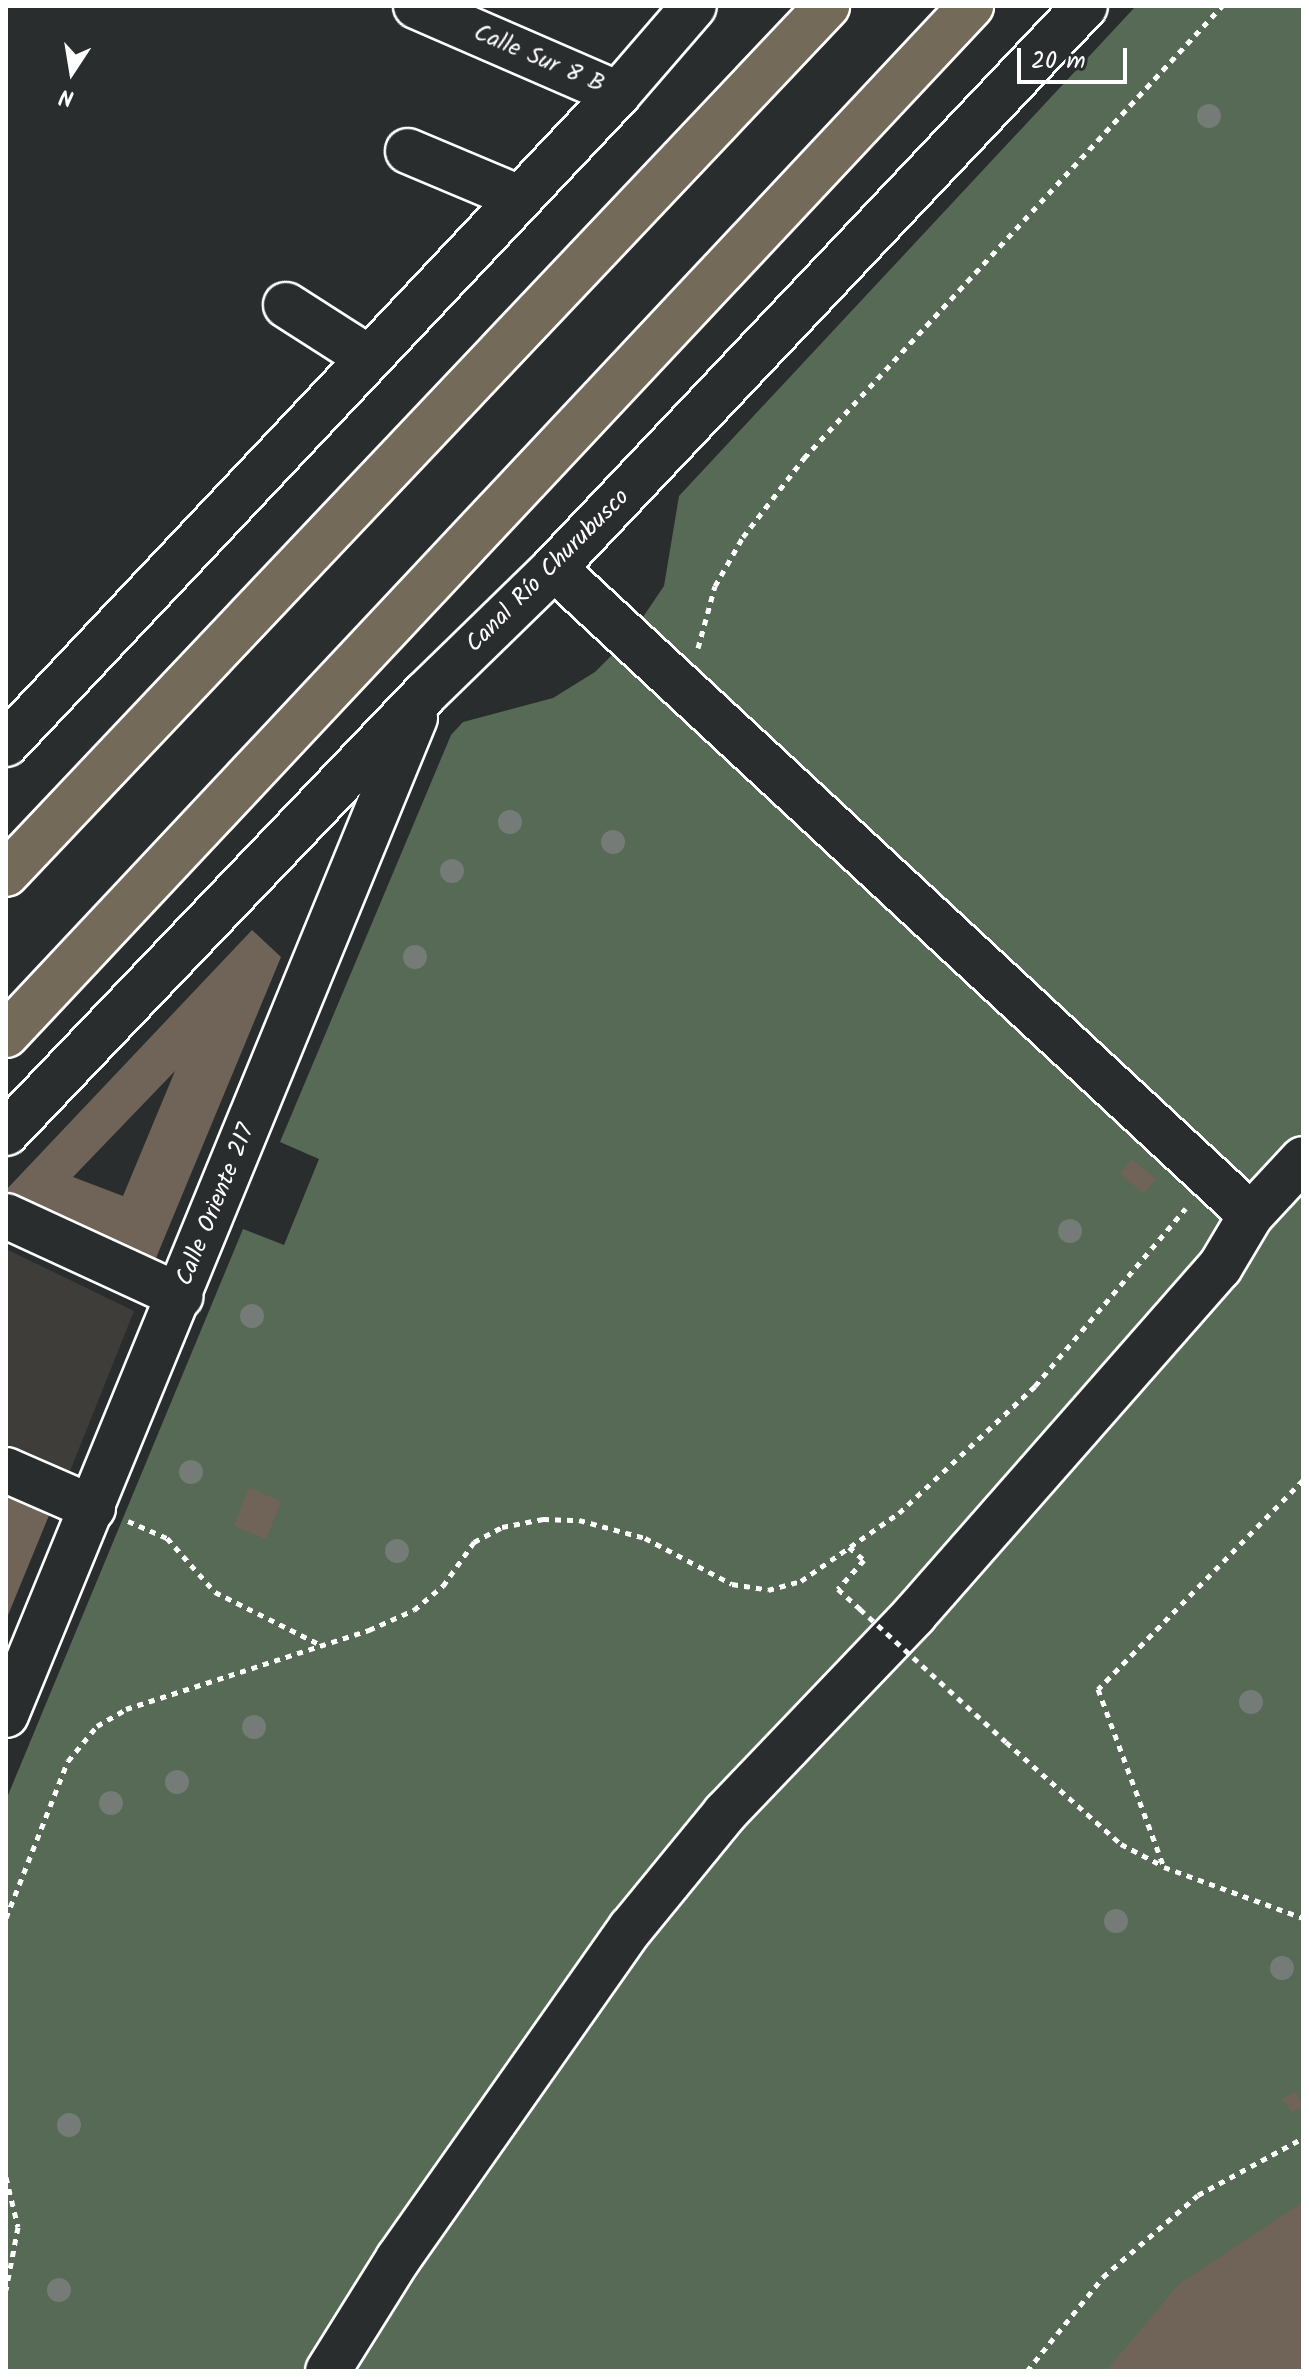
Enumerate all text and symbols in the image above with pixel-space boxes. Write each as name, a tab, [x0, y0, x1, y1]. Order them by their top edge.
street label: Calle Sur 8 B	[469, 19, 609, 99]
north arrow	[32, 32, 112, 112]
scale bar	[1021, 32, 1131, 82]
text: 20 m	[1031, 42, 1086, 81]
text: N	[56, 77, 77, 115]
street label: Canal Río Churubusco	[460, 483, 636, 659]
street label: Calle Oriente 217	[170, 1120, 262, 1290]

